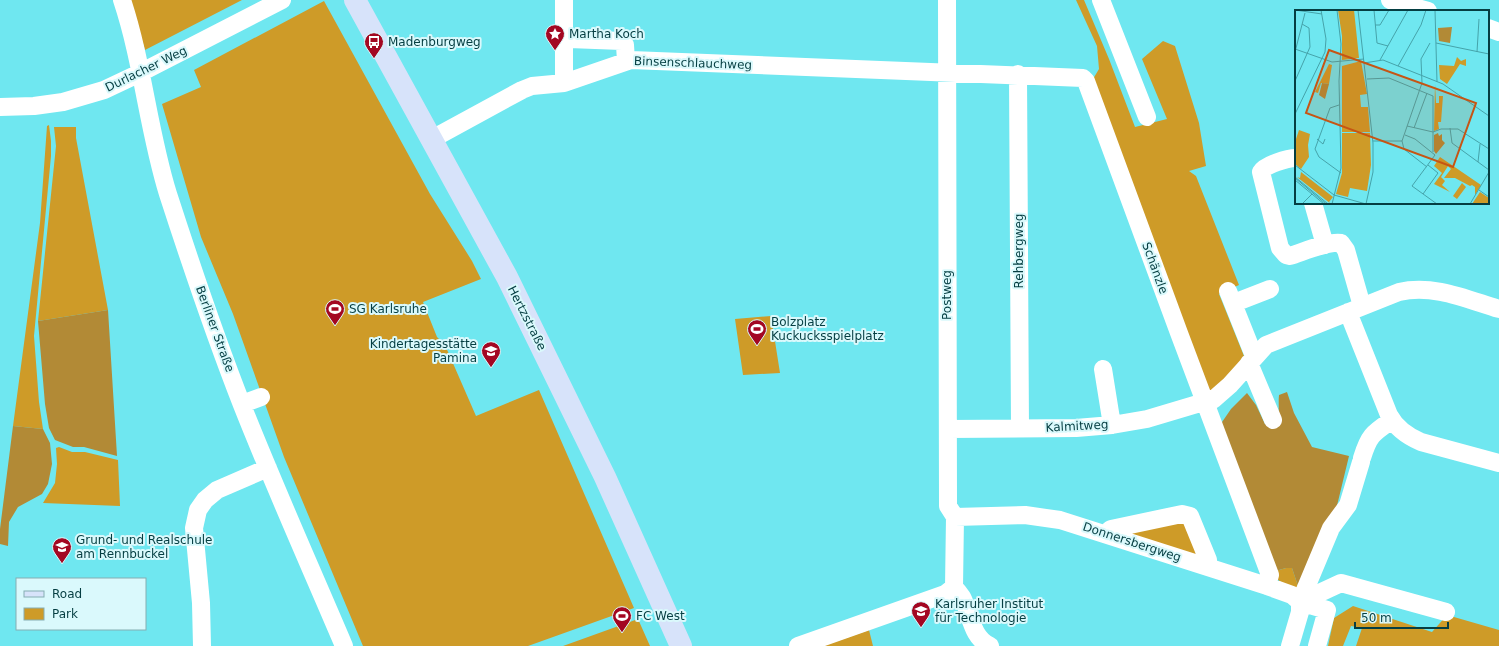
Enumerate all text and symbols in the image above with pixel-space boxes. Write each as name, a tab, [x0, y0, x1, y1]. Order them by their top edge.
inset map	[1295, 10, 1489, 204]
place icon: Martha Koch	[544, 23, 566, 51]
place label: Martha Koch	[569, 27, 644, 41]
bus stop icon: Madenburgweg	[363, 31, 385, 59]
place label: Madenburgweg	[388, 35, 481, 49]
street label: Durlacher Weg	[103, 43, 189, 95]
street label: Binsenschlauchweg	[634, 54, 752, 72]
street label: Rehbergweg	[1012, 214, 1026, 288]
street label: Schänzle	[1139, 240, 1171, 296]
street label: Postweg	[940, 270, 954, 320]
street label: Hertzstraße	[505, 283, 549, 353]
street label: Berliner Straße	[193, 284, 237, 374]
sports icon: SG Karlsruhe	[324, 298, 346, 326]
place label: SG Karlsruhe	[349, 302, 427, 316]
place label: Bolzplatz Kuckucksspielplatz	[771, 315, 884, 343]
sports icon: Bolzplatz Kuckucksspielplatz	[746, 318, 768, 346]
place label: Kindertagesstätte Pamina	[370, 337, 477, 365]
school or university icon: Kindertagesstätte Pamina	[480, 340, 502, 368]
street label: Kalmitweg	[1045, 417, 1109, 435]
street label: Donnersbergweg	[1081, 520, 1183, 564]
place label: Grund- und Realschule am Rennbuckel	[76, 533, 213, 561]
school or university icon: Grund- und Realschule am Rennbuckel	[51, 536, 73, 564]
legend	[16, 578, 146, 630]
text: Road	[52, 587, 82, 601]
place label: Karlsruher Institut für Technologie	[935, 597, 1044, 625]
school or university icon: Karlsruher Institut für Technologie	[910, 600, 932, 628]
scale bar	[1355, 604, 1448, 630]
sports icon: FC West	[611, 605, 633, 633]
text: Park	[52, 607, 78, 621]
place label: FC West	[636, 609, 685, 623]
text: 50 m	[1361, 611, 1392, 625]

